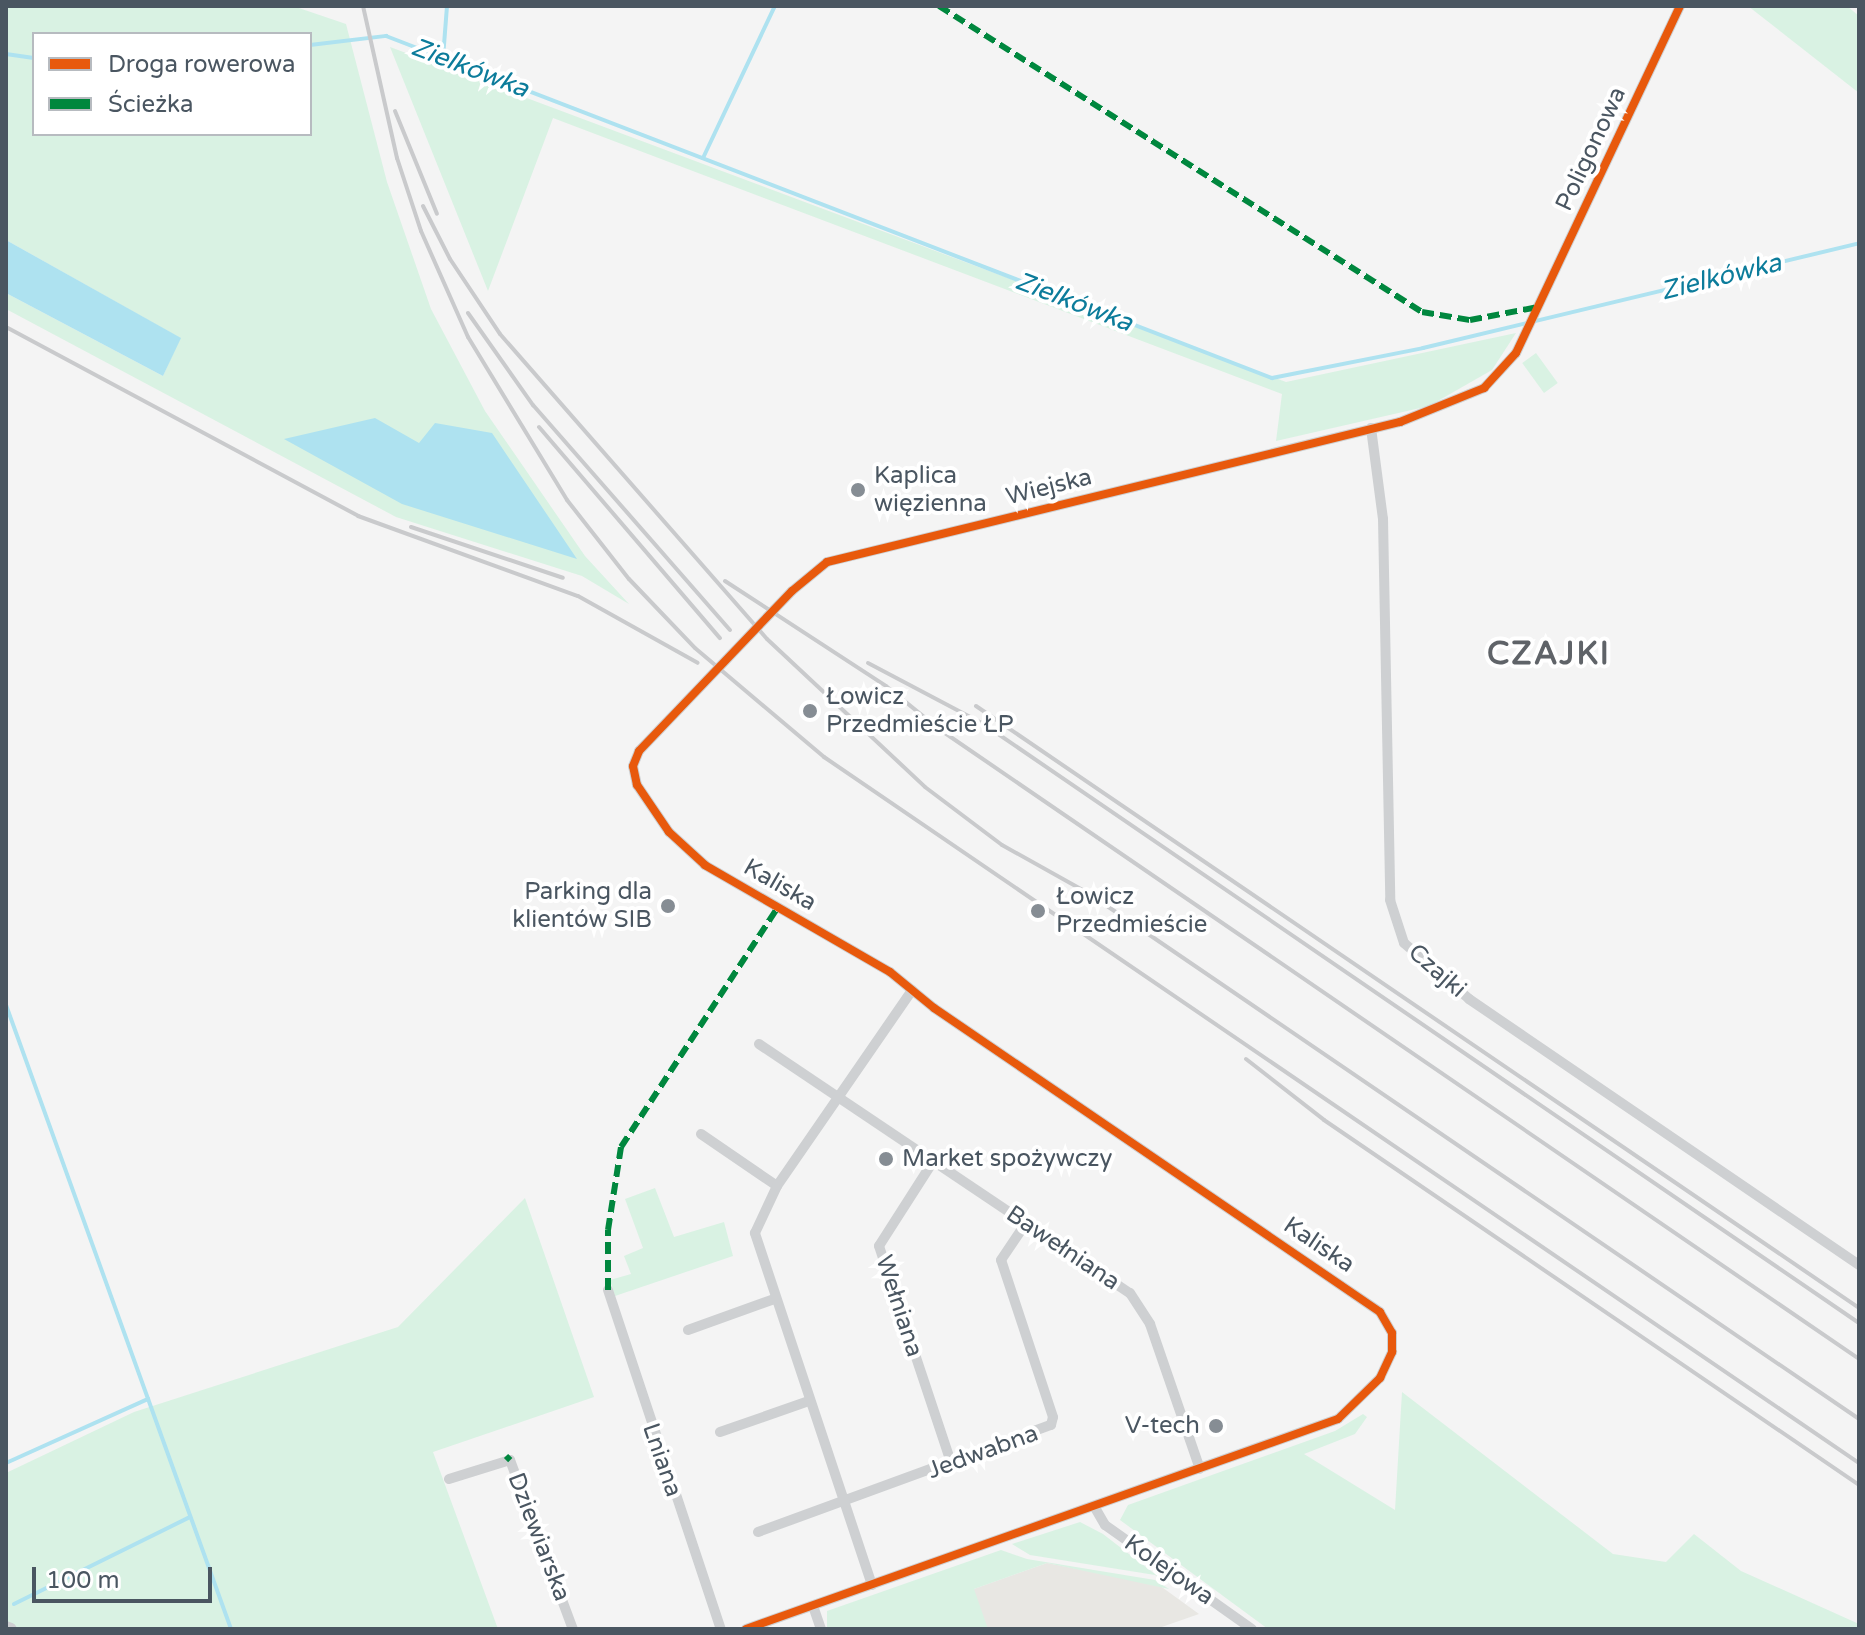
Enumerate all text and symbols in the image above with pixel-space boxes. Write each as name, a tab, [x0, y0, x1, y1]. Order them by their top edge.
water label: Zielkówka	[407, 31, 533, 105]
legend	[32, 32, 312, 136]
text: Droga rowerowa	[108, 50, 295, 79]
street label: Poligonowa	[1550, 82, 1632, 216]
text: Ścieżka	[108, 90, 193, 119]
water label: Zielkówka	[1658, 247, 1784, 307]
water label: Zielkówka	[1011, 265, 1137, 339]
place label: Kaplica więzienna	[874, 462, 987, 518]
street label: Wiejska	[1003, 462, 1095, 512]
marker: Kaplica więzienna	[849, 481, 867, 499]
district label: CZAJKI	[1487, 635, 1611, 673]
place label: Łowicz Przedmieście ŁP	[826, 683, 1014, 739]
marker: Łowicz Przedmieście ŁP	[801, 702, 819, 720]
street label: Kaliska	[738, 853, 822, 917]
place label: Parking dla klientów SIB	[512, 878, 652, 934]
place label: Łowicz Przedmieście	[1056, 883, 1207, 939]
marker: Parking dla klientów SIB	[659, 897, 677, 915]
marker: Łowicz Przedmieście	[1027, 900, 1049, 922]
street label: Czajki	[1402, 938, 1472, 1004]
place label: Market spożywczy	[902, 1145, 1112, 1173]
marker: Market spożywczy	[877, 1150, 895, 1168]
street label: Bawełniana	[1001, 1200, 1125, 1296]
street label: Kaliska	[1278, 1211, 1360, 1279]
street label: Wełniana	[869, 1252, 929, 1360]
place label: V-tech	[1125, 1412, 1200, 1440]
marker: V-tech	[1207, 1417, 1225, 1435]
street label: Lniana	[636, 1419, 688, 1501]
street label: Jedwabna	[924, 1419, 1042, 1485]
street label: Dziewiarska	[501, 1469, 577, 1605]
street label: Kolejowa	[1119, 1529, 1219, 1611]
scale bar	[36, 1551, 216, 1601]
text: 100 m	[46, 1566, 120, 1595]

